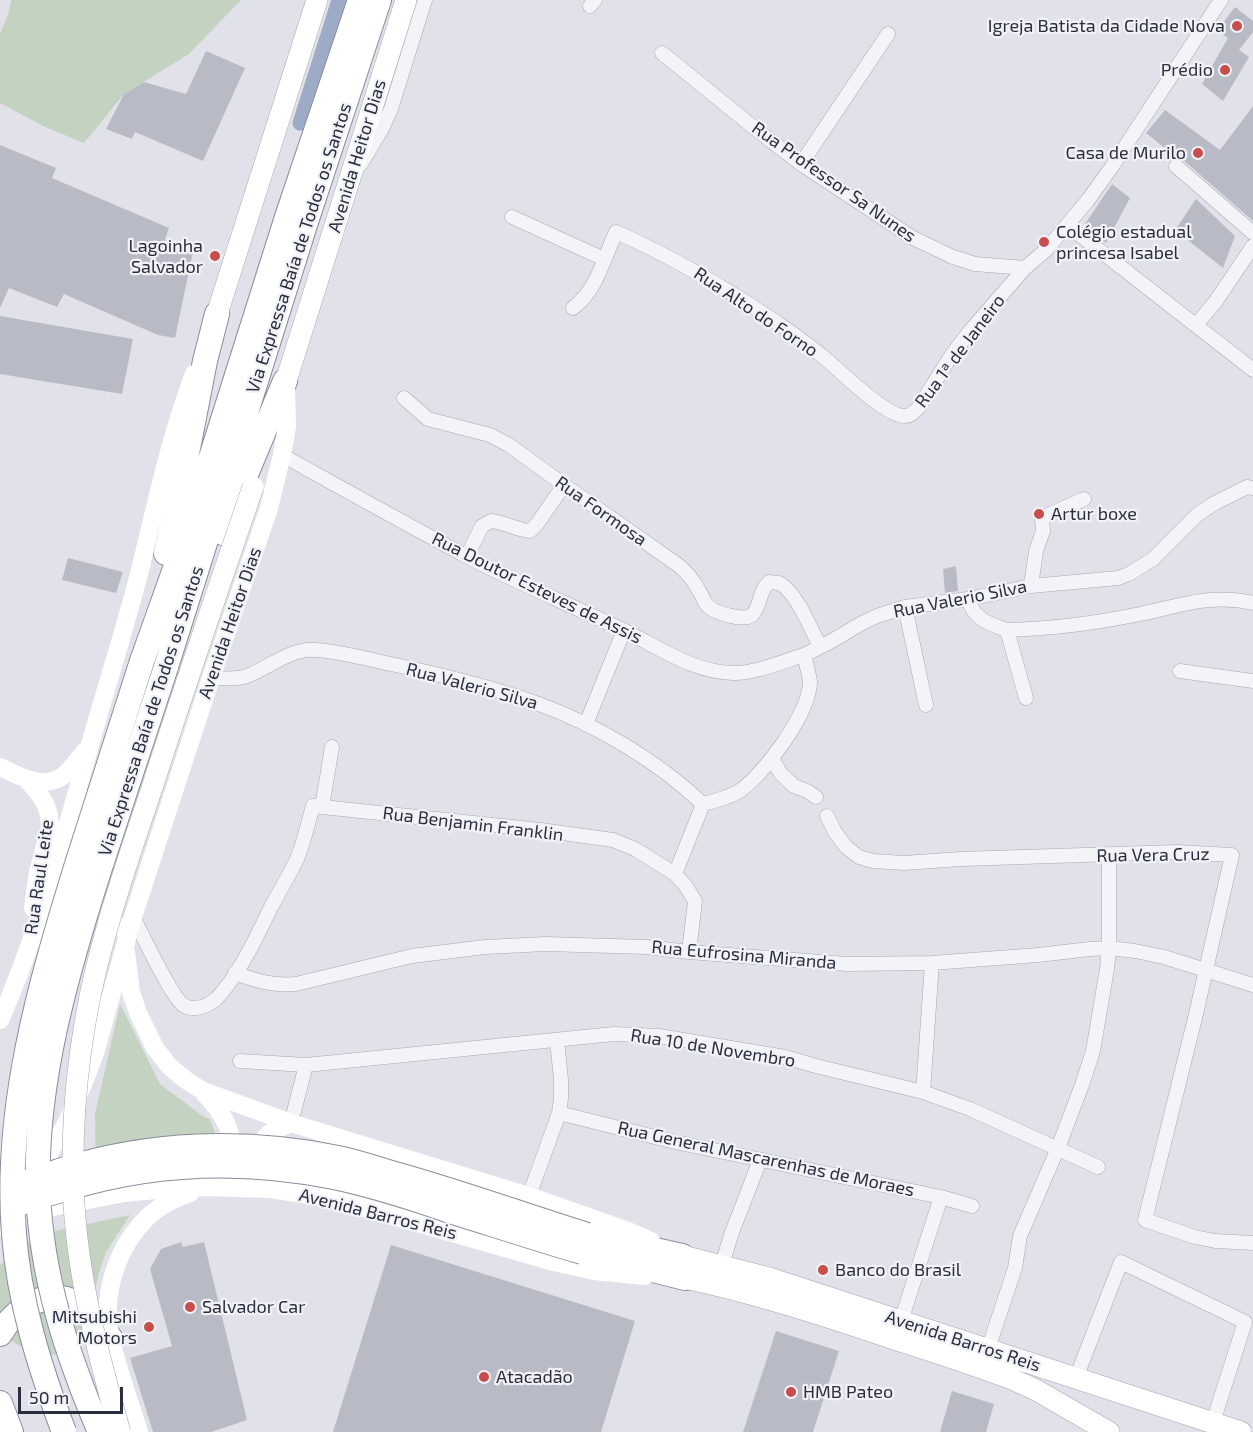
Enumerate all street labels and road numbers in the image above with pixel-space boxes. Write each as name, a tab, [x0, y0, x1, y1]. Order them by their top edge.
street label: Avenida Heitor Dias	[323, 77, 391, 235]
street label: Via Expressa Baía de Todos os Santos	[242, 100, 356, 396]
street label: Rua Professor Sa Nunes	[748, 117, 920, 247]
street label: Rua Alto do Forno	[690, 263, 822, 361]
street label: Rua 1ª de Janeiro	[910, 290, 1010, 412]
street label: Rua Formosa	[551, 471, 651, 551]
street label: Rua Doutor Esteves de Assis	[428, 528, 646, 648]
street label: Avenida Heitor Dias	[194, 544, 266, 702]
street label: Via Expressa Baía de Todos os Santos	[94, 563, 208, 859]
street label: Rua Valerio Silva	[891, 575, 1029, 623]
street label: Rua Valerio Silva	[404, 658, 540, 714]
street label: Rua Benjamin Franklin	[381, 802, 565, 846]
street label: Rua Raul Leite	[20, 818, 58, 936]
street label: Rua Vera Cruz	[1096, 843, 1210, 867]
street label: Rua Eufrosina Miranda	[651, 936, 837, 974]
street label: Rua 10 de Novembro	[629, 1024, 797, 1072]
street label: Rua General Mascarenhas de Moraes	[616, 1117, 916, 1201]
street label: Avenida Barros Reis	[297, 1184, 459, 1244]
street label: Avenida Barros Reis	[883, 1306, 1043, 1376]

